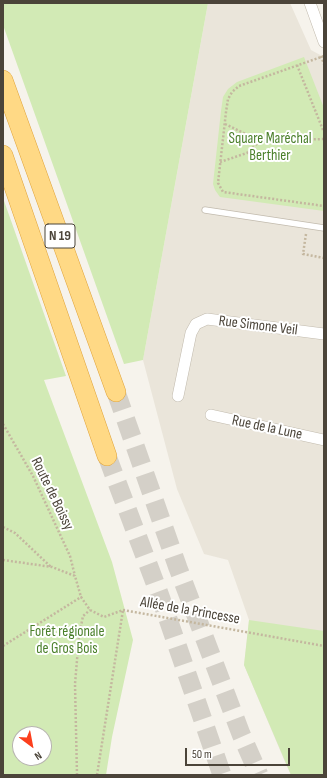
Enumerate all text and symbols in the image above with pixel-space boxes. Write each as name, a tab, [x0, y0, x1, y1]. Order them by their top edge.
park label: Square Maréchal Berthier	[229, 130, 311, 165]
road number: N 19	[45, 224, 75, 248]
street label: Rue Simone Veil	[217, 312, 299, 340]
street label: Rue de la Lune	[230, 412, 304, 444]
street label: Route de Boissy	[27, 455, 77, 533]
street label: Allée de la Princesse	[139, 593, 241, 629]
park label: Forêt régionale de Gros Bois	[30, 623, 104, 658]
north arrow	[12, 726, 52, 766]
scale bar	[187, 740, 292, 766]
text: 50 m	[192, 747, 212, 762]
text: N	[32, 749, 44, 763]

